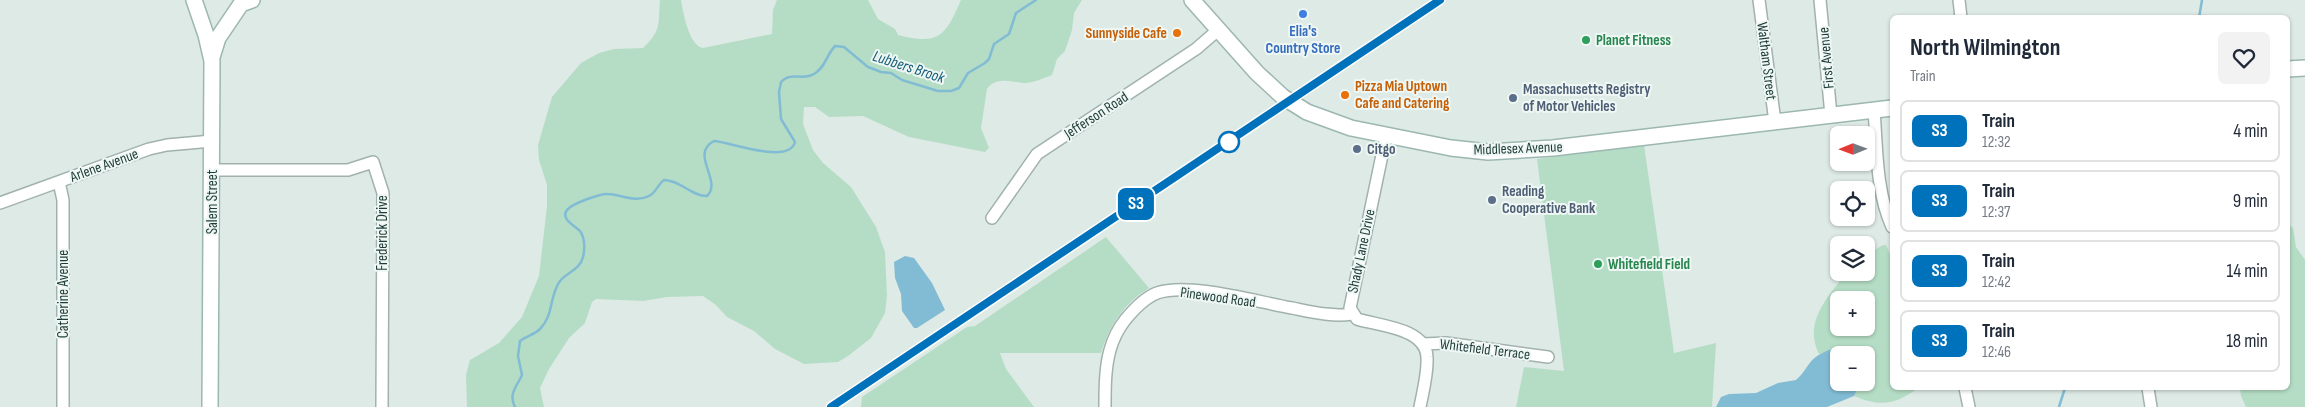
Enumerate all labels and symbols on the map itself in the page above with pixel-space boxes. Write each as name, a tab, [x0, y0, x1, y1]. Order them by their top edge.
marker: Elia's Country Store	[1297, 8, 1309, 20]
street label: Waltham Street	[1752, 21, 1781, 102]
place label: Elia's Country Store	[1266, 22, 1340, 58]
place label: Sunnyside Cafe	[1086, 24, 1167, 43]
street label: First Avenue	[1814, 26, 1839, 90]
marker: Sunnyside Cafe	[1171, 27, 1183, 39]
place label: Planet Fitness	[1596, 31, 1671, 50]
marker: Planet Fitness	[1580, 34, 1592, 46]
water label: Lubbers Brook	[870, 47, 948, 88]
place label: Pizza Mia Uptown Cafe and Catering	[1355, 77, 1450, 113]
place label: Massachusetts Registry of Motor Vehicles	[1523, 80, 1651, 116]
street label: Jefferson Road	[1060, 88, 1132, 144]
marker: Pizza Mia Uptown Cafe and Catering	[1339, 89, 1351, 101]
marker: Massachusetts Registry of Motor Vehicles	[1507, 92, 1519, 104]
north arrow	[1830, 126, 1875, 171]
unlabelled marker	[1218, 131, 1240, 153]
street label: Middlesex Avenue	[1473, 137, 1563, 160]
place label: Citgo	[1367, 140, 1395, 159]
marker: Citgo	[1351, 143, 1363, 155]
street label: Arlene Avenue	[66, 144, 141, 187]
street label: Salem Street	[203, 169, 222, 234]
place label: Reading Cooperative Bank	[1502, 182, 1596, 218]
line badge: S3	[1114, 188, 1158, 220]
marker: Reading Cooperative Bank	[1486, 194, 1498, 206]
street label: Frederick Drive	[373, 195, 392, 271]
street label: Shady Lane Drive	[1343, 207, 1380, 295]
street label: Catherine Avenue	[54, 250, 73, 338]
place label: Whitefield Field	[1608, 255, 1690, 274]
marker: Whitefield Field	[1592, 258, 1604, 270]
street label: Pinewood Road	[1179, 283, 1257, 312]
street label: Whitefield Terrace	[1439, 335, 1531, 364]

